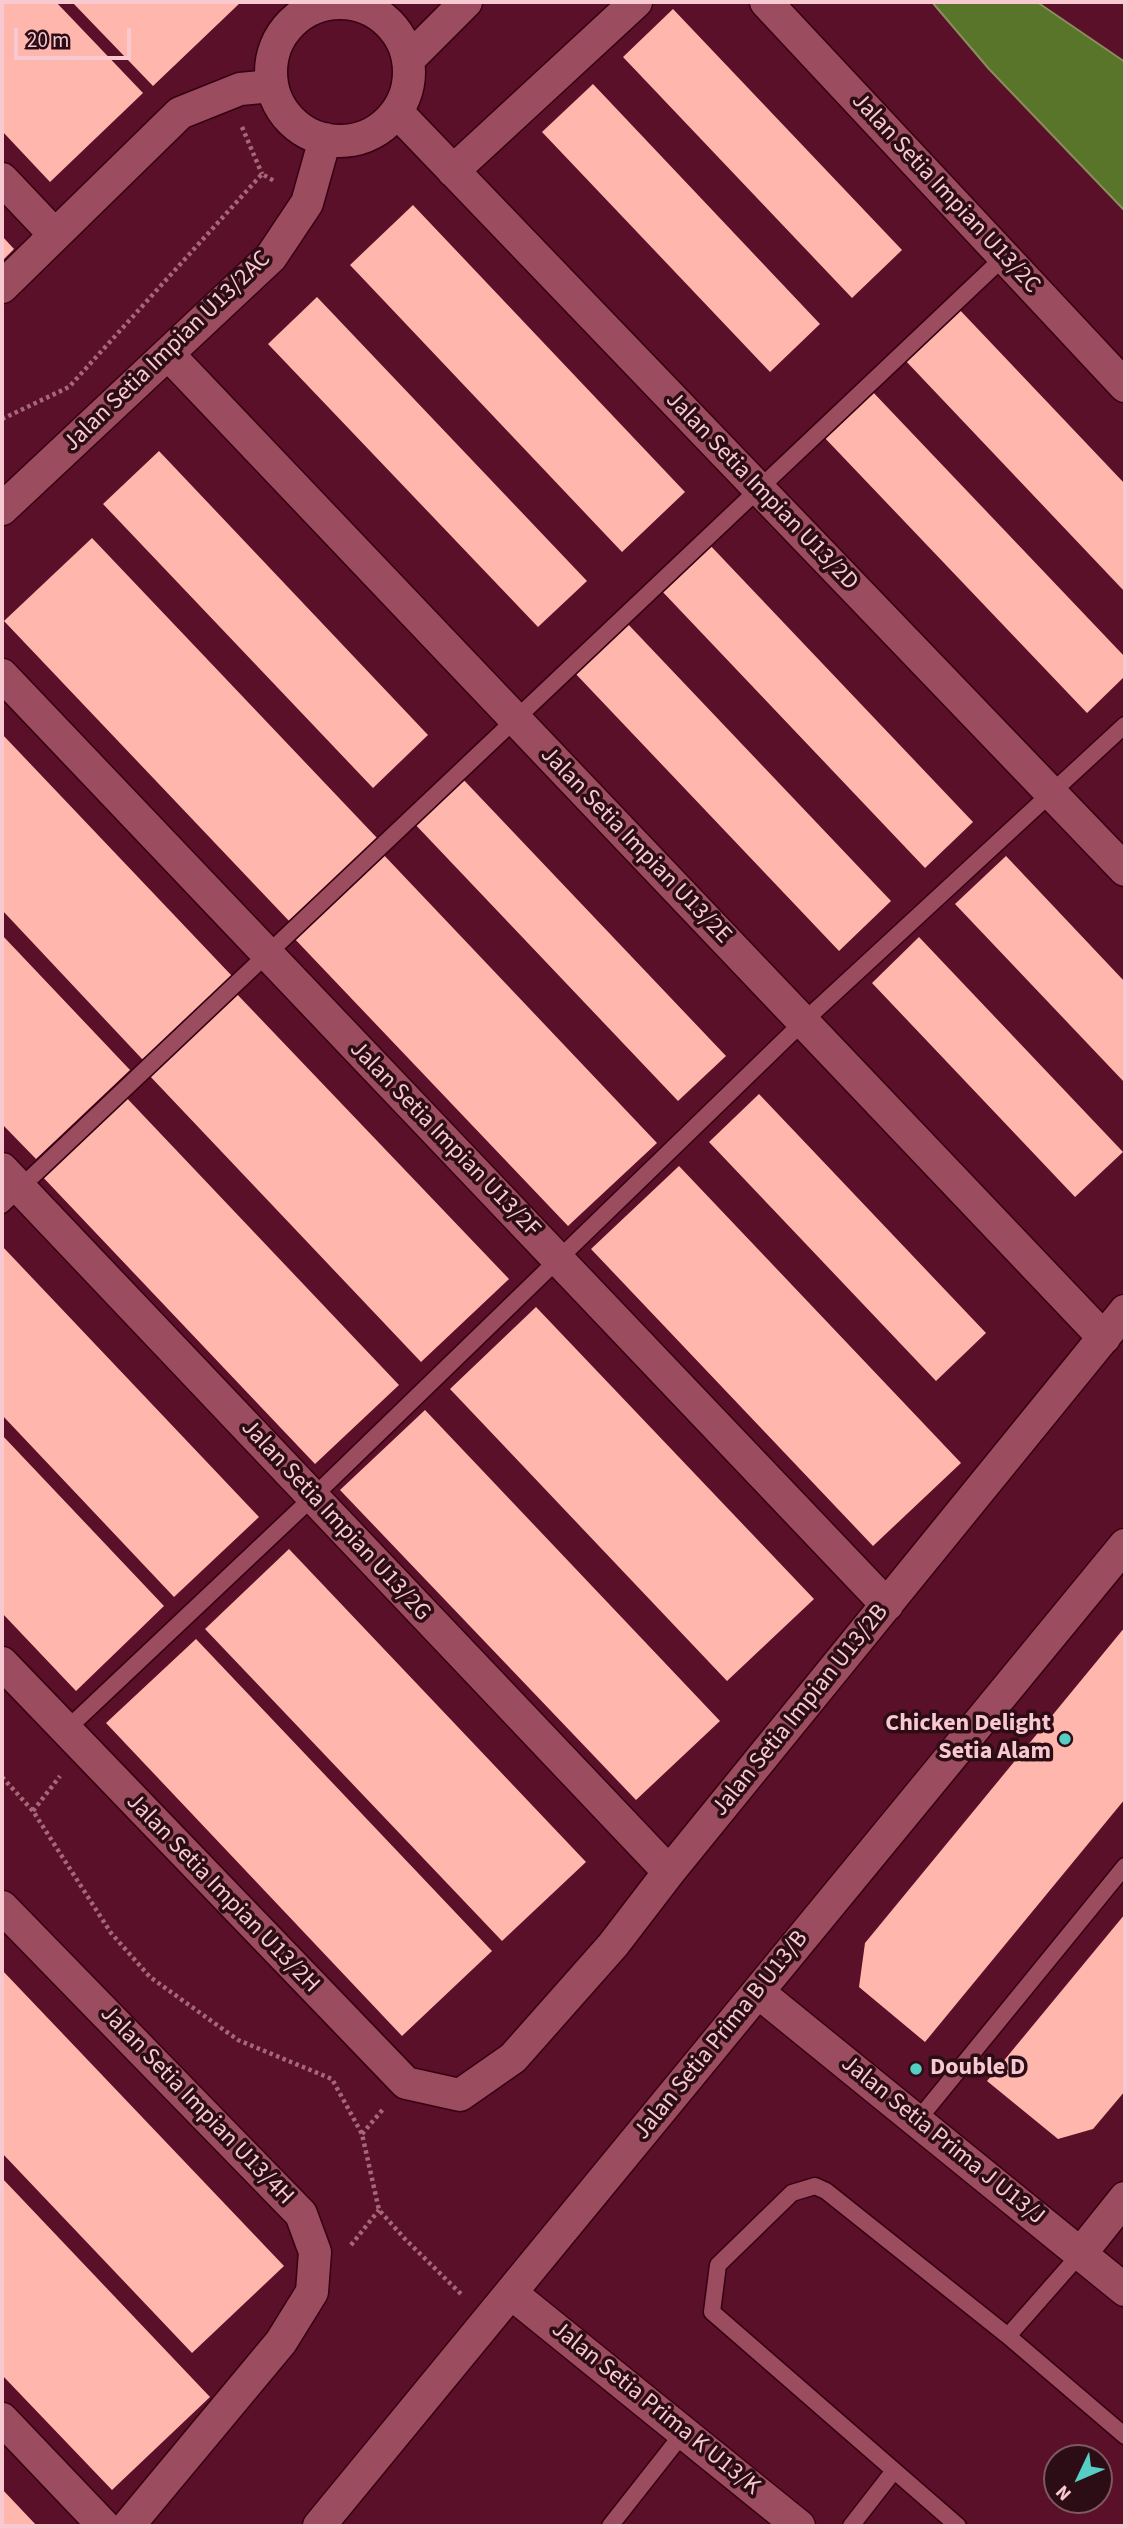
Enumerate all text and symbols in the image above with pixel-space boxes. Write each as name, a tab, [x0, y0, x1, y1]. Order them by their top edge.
scale bar	[18, 14, 135, 58]
text: 20 m	[27, 25, 69, 55]
street label: Jalan Setia Impian U13/2C	[844, 88, 1046, 300]
street label: Jalan Setia Impian U13/2AC	[58, 246, 278, 458]
street label: Jalan Setia Impian U13/2D	[659, 387, 863, 597]
street label: Jalan Setia Impian U13/2E	[533, 741, 737, 951]
street label: Jalan Setia Impian U13/2F	[343, 1036, 545, 1244]
street label: Jalan Setia Impian U13/2G	[234, 1414, 436, 1628]
street label: Jalan Setia Impian U13/2B	[707, 1599, 895, 1823]
place label: Chicken Delight Setia Alam	[885, 1711, 1051, 1767]
marker: Chicken Delight Setia Alam	[1057, 1731, 1073, 1747]
street label: Jalan Setia Impian U13/2H	[119, 1788, 325, 2000]
street label: Jalan Setia Prima B U13/B	[629, 1926, 815, 2146]
street label: Jalan Setia Impian U13/4H	[93, 2000, 299, 2212]
street label: Jalan Setia Prima J U13/J	[834, 2050, 1050, 2232]
place label: Double D	[930, 2055, 1025, 2083]
marker: Double D	[908, 2061, 924, 2077]
street label: Jalan Setia Prima K U13/K	[545, 2316, 765, 2502]
north arrow	[1043, 2444, 1113, 2514]
text: N	[1050, 2479, 1078, 2506]

